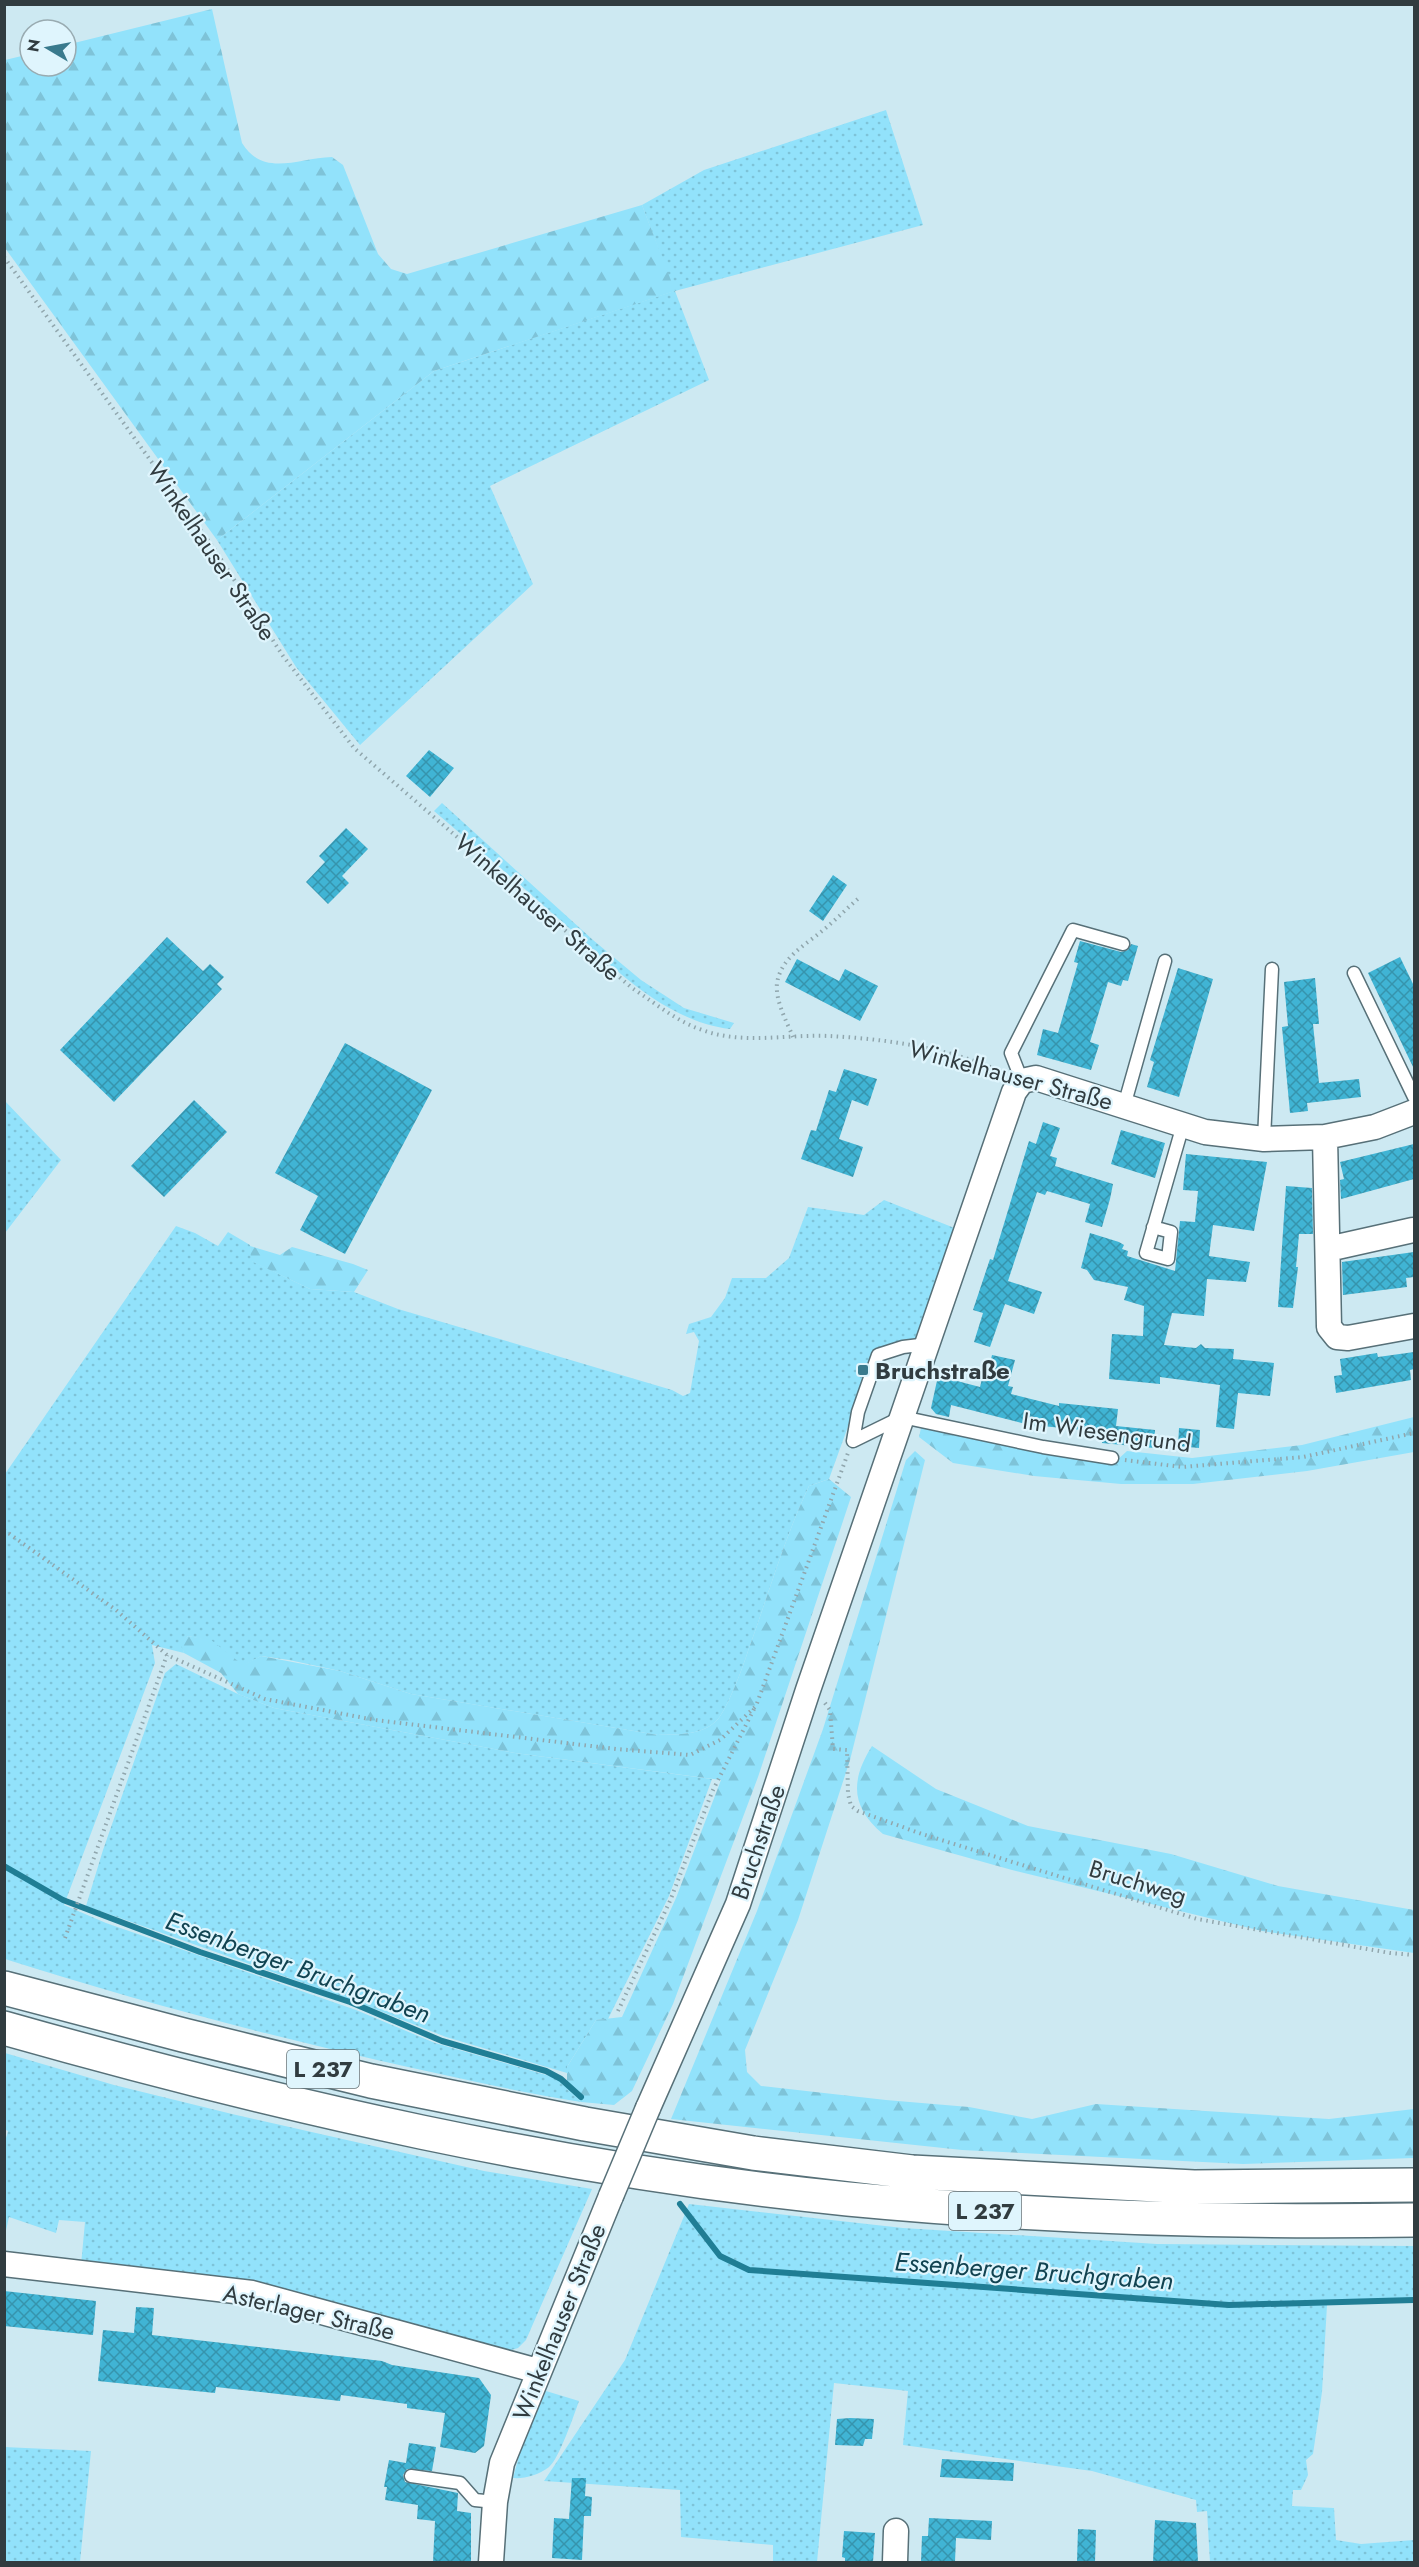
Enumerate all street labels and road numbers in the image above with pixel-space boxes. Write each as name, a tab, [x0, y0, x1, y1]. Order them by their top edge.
street label: Winkelhauser Straße	[139, 454, 285, 648]
street label: Winkelhauser Straße	[447, 825, 629, 989]
street label: Winkelhauser Straße	[905, 1031, 1117, 1119]
street label: Im Wiesengrund	[1021, 1403, 1193, 1461]
street label: Bruchstraße	[722, 1780, 794, 1904]
street label: Bruchweg	[1085, 1851, 1191, 1913]
road number: L 237	[287, 2050, 359, 2088]
road number: L 237	[949, 2192, 1021, 2230]
street label: Winkelhauser Straße	[504, 2218, 614, 2426]
street label: Asterlager Straße	[220, 2275, 398, 2349]

